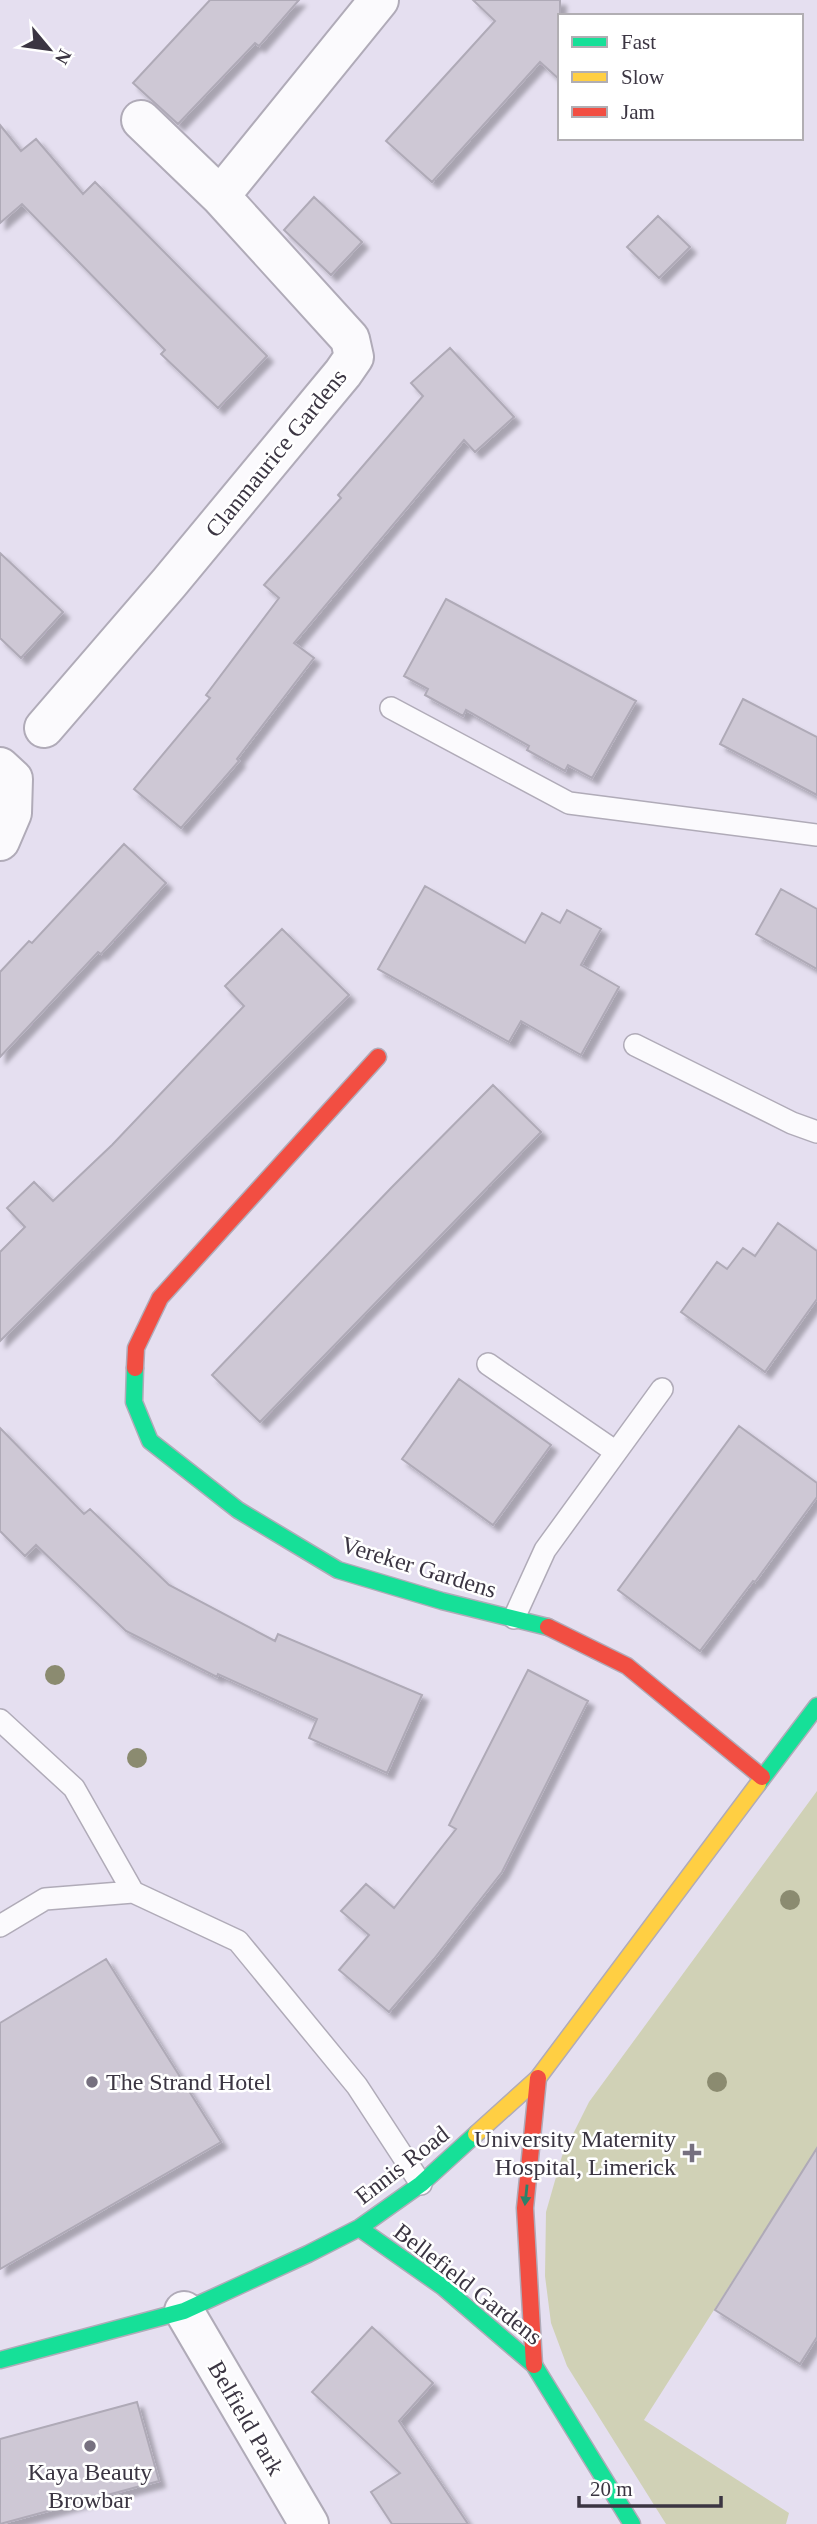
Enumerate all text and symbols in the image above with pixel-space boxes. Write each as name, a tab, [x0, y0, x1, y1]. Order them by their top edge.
north arrow	[14, 14, 84, 84]
legend	[558, 14, 803, 140]
text: Fast	[621, 30, 656, 54]
text: N	[51, 46, 76, 68]
text: Slow	[621, 65, 665, 89]
text: Jam	[621, 100, 655, 124]
street label: Clanmaurice Gardens	[200, 364, 352, 542]
street label: Vereker Gardens	[338, 1531, 500, 1603]
place label: The Strand Hotel	[106, 2069, 272, 2095]
marker: The Strand Hotel	[84, 2074, 100, 2090]
street label: Ennis Road	[350, 2120, 454, 2210]
place label: University Maternity Hospital, Limerick	[474, 2126, 676, 2180]
marker: University Maternity Hospital, Limerick	[682, 2143, 702, 2163]
one-way arrow	[521, 2184, 532, 2206]
street label: Bellefield Gardens	[389, 2218, 547, 2350]
street label: Belfield Park	[203, 2356, 289, 2480]
marker: Kaya Beauty Browbar	[82, 2438, 98, 2454]
place label: Kaya Beauty Browbar	[28, 2459, 152, 2513]
scale bar	[579, 2464, 721, 2508]
text: 20 m	[590, 2477, 633, 2501]

